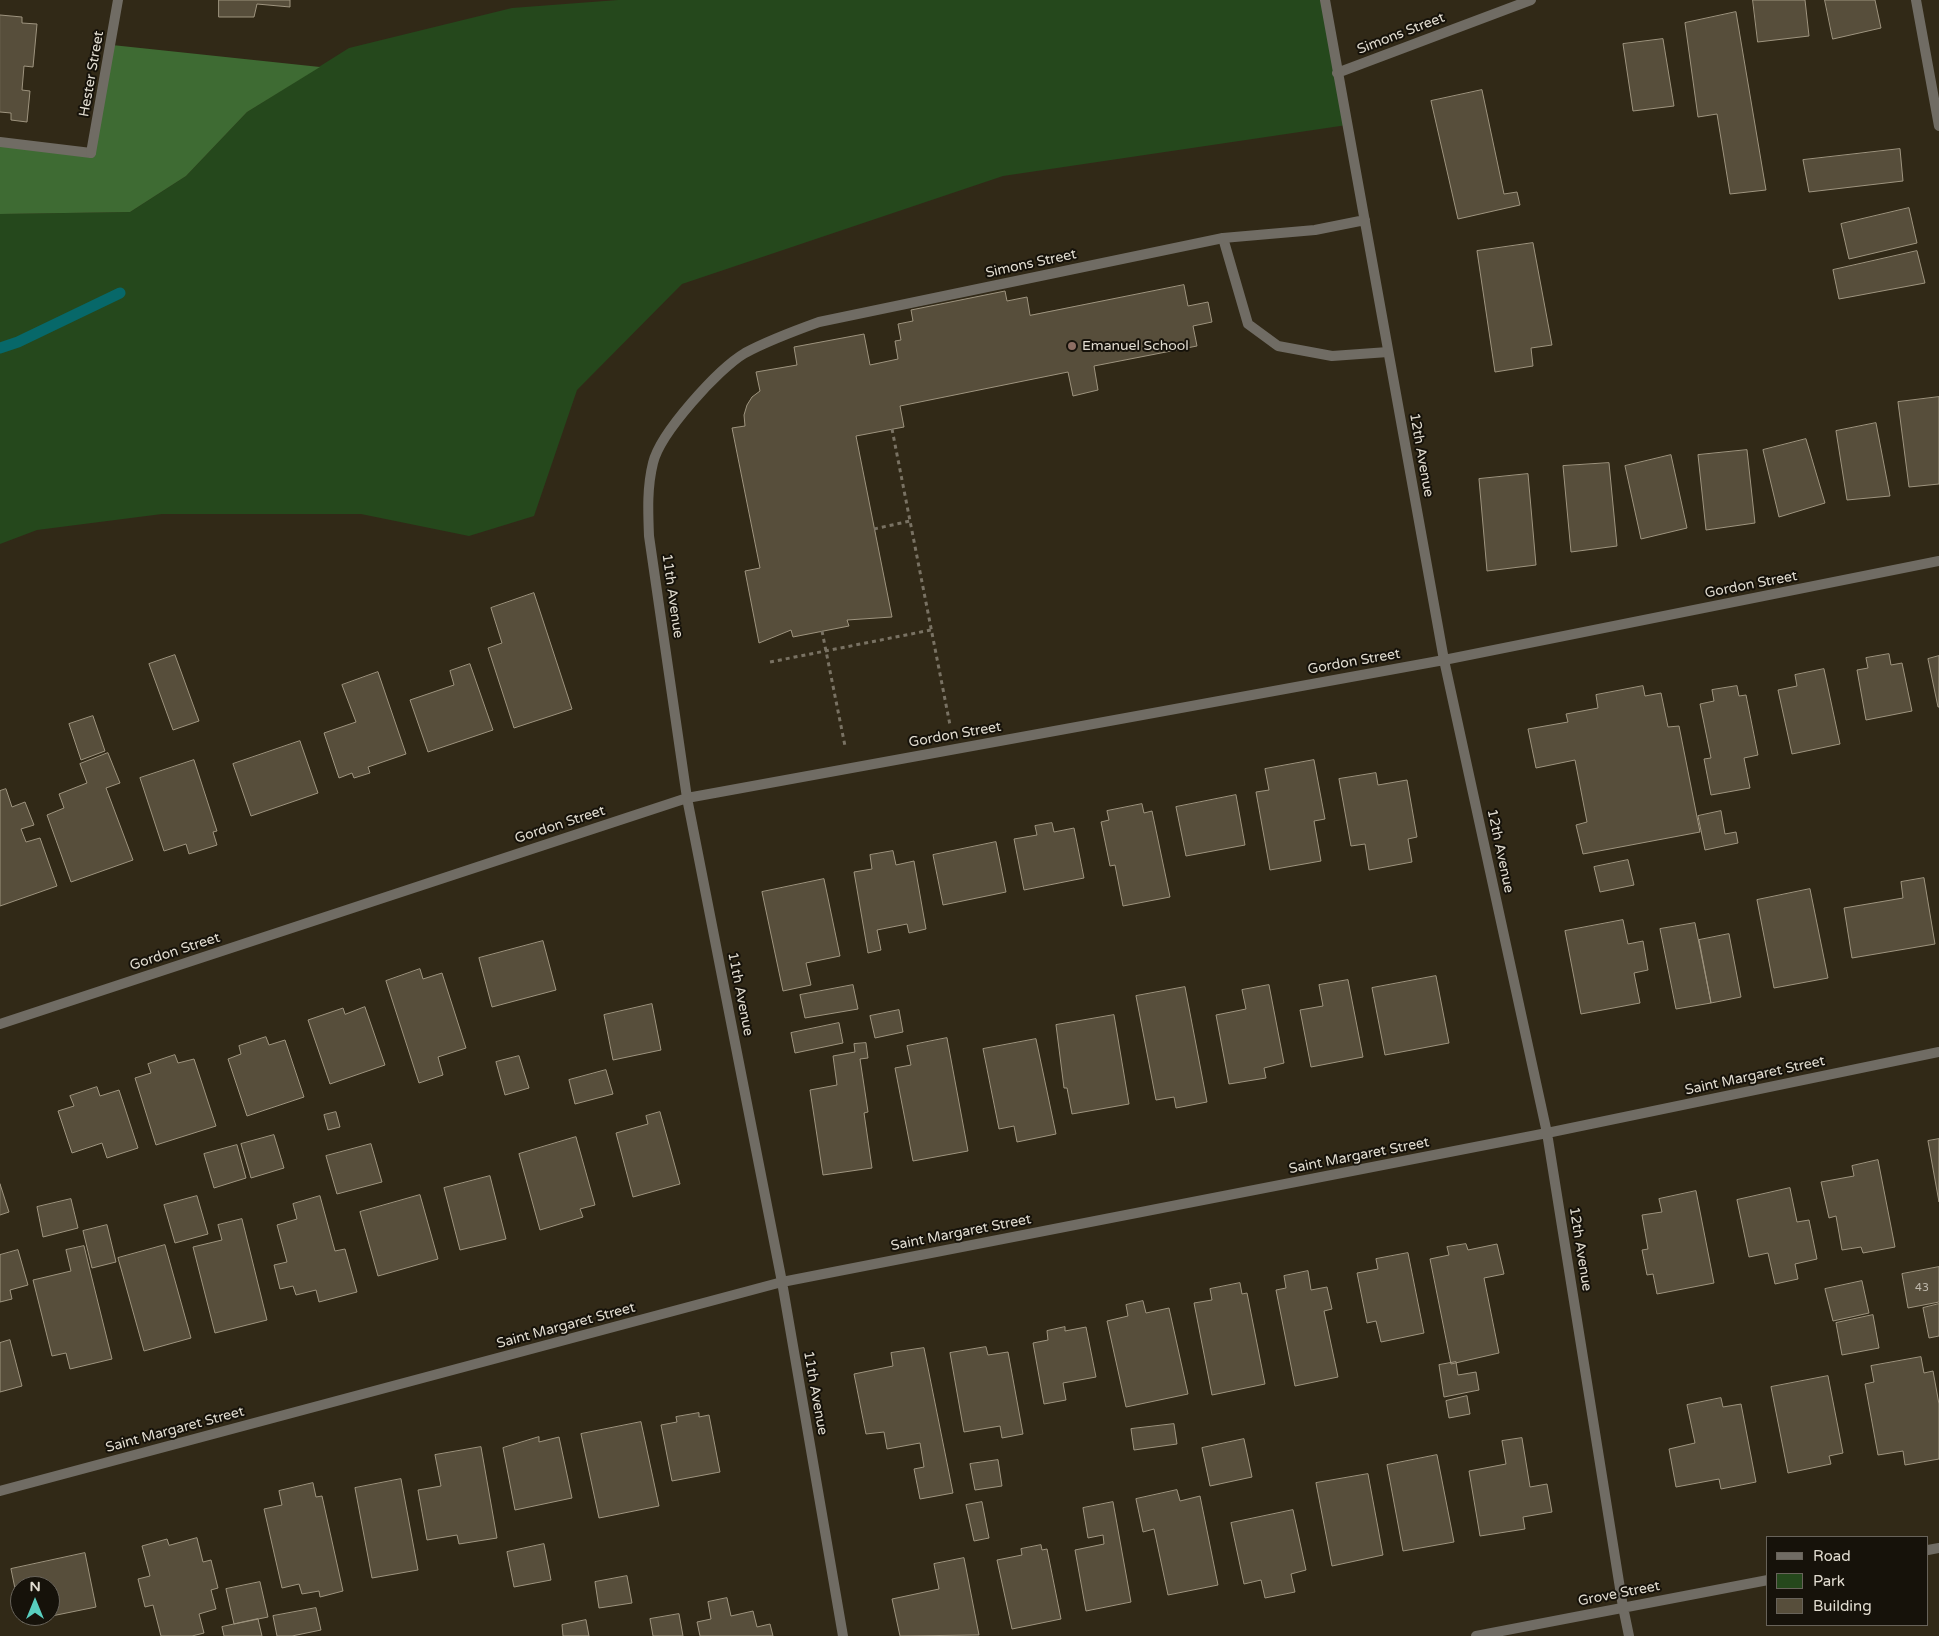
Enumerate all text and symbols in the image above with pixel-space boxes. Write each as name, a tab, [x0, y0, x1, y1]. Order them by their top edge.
street label: Simons Street	[1355, 10, 1447, 58]
street label: Hester Street	[76, 30, 108, 118]
street label: Simons Street	[984, 246, 1078, 282]
place label: Emanuel School	[1082, 338, 1189, 354]
marker: Emanuel School	[1066, 340, 1078, 352]
street label: 12th Avenue	[1405, 412, 1437, 498]
street label: 11th Avenue	[658, 553, 686, 639]
street label: Gordon Street	[1703, 568, 1799, 602]
street label: Gordon Street	[1306, 646, 1402, 678]
street label: Gordon Street	[907, 719, 1003, 751]
street label: Gordon Street	[513, 803, 607, 847]
street label: 12th Avenue	[1483, 808, 1517, 894]
street label: Gordon Street	[128, 930, 222, 974]
street label: 11th Avenue	[724, 951, 756, 1037]
street label: Saint Margaret Street	[1683, 1053, 1827, 1099]
street label: Saint Margaret Street	[1287, 1134, 1431, 1178]
street label: 12th Avenue	[1565, 1206, 1595, 1292]
street label: Saint Margaret Street	[889, 1211, 1033, 1255]
house number: 43	[1915, 1281, 1929, 1295]
street label: Saint Margaret Street	[495, 1299, 637, 1353]
street label: 11th Avenue	[799, 1350, 831, 1436]
street label: Saint Margaret Street	[104, 1403, 246, 1457]
legend	[1766, 1536, 1929, 1626]
text: Road	[1813, 1547, 1851, 1565]
text: Park	[1813, 1572, 1845, 1590]
north arrow	[10, 1576, 60, 1626]
text: N	[29, 1578, 41, 1595]
street label: Grove Street	[1577, 1578, 1661, 1610]
text: Building	[1813, 1597, 1872, 1615]

